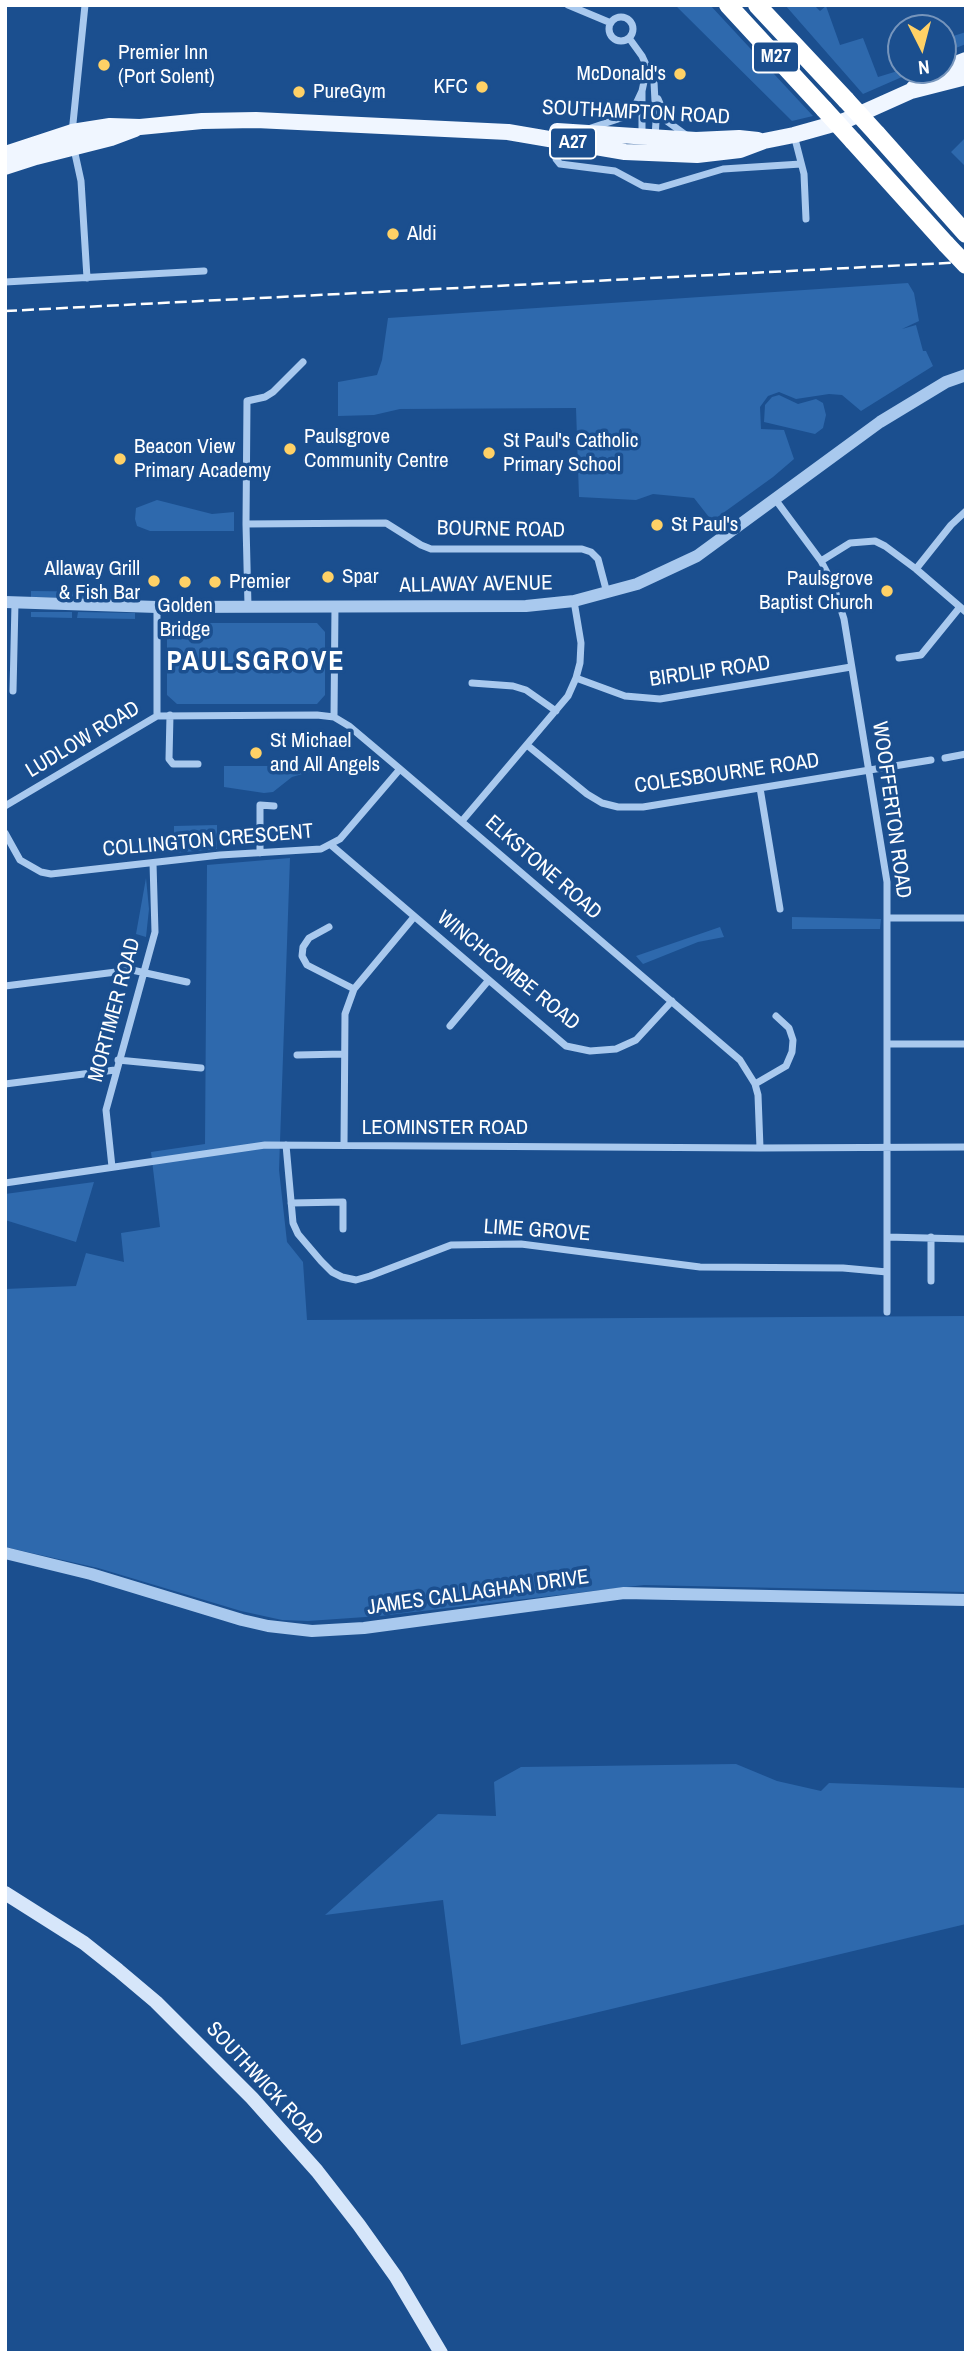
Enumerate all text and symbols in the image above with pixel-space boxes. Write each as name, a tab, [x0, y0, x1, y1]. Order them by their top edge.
north arrow	[887, 14, 957, 84]
place label: Premier Inn (Port Solent)	[118, 40, 215, 90]
road number: M27	[753, 41, 799, 72]
text: N	[917, 54, 931, 81]
marker: Premier Inn (Port Solent)	[96, 57, 112, 73]
place label: McDonald's	[577, 61, 666, 87]
marker: McDonald's	[672, 66, 688, 82]
place label: KFC	[434, 74, 468, 100]
place label: PureGym	[313, 79, 386, 105]
marker: KFC	[474, 79, 490, 95]
marker: PureGym	[291, 84, 307, 100]
street label: SOUTHAMPTON ROAD	[541, 95, 731, 131]
road number: A27	[550, 127, 596, 158]
place label: Aldi	[407, 221, 437, 247]
marker: Aldi	[385, 226, 401, 242]
place label: Paulsgrove Community Centre	[304, 424, 449, 474]
place label: St Paul's Catholic Primary School	[503, 428, 638, 478]
place label: Beacon View Primary Academy	[134, 434, 271, 484]
marker: Paulsgrove Community Centre	[282, 441, 298, 457]
marker: St Paul's Catholic Primary School	[481, 445, 497, 461]
marker: Beacon View Primary Academy	[112, 451, 128, 467]
place label: St Paul's	[671, 512, 738, 538]
street label: BOURNE ROAD	[437, 516, 565, 544]
marker: St Paul's	[649, 517, 665, 533]
place label: Allaway Grill & Fish Bar	[44, 556, 140, 606]
place label: Spar	[342, 564, 378, 590]
place label: Paulsgrove Baptist Church	[759, 566, 873, 616]
place label: Premier	[229, 569, 290, 595]
marker: Spar	[320, 569, 336, 585]
street label: ALLAWAY AVENUE	[399, 571, 553, 599]
marker: Allaway Grill & Fish Bar	[146, 573, 162, 589]
marker: Golden Bridge	[177, 574, 193, 590]
marker: Premier	[207, 574, 223, 590]
marker: Paulsgrove Baptist Church	[879, 583, 895, 599]
place label: Golden Bridge	[157, 593, 213, 643]
district label: PAULSGROVE	[168, 645, 344, 679]
street label: BIRDLIP ROAD	[648, 651, 772, 693]
street label: LUDLOW ROAD	[22, 696, 144, 784]
street label: WOOFFERTON ROAD	[866, 720, 916, 900]
place label: St Michael and All Angels	[270, 728, 380, 778]
marker: St Michael and All Angels	[248, 745, 264, 761]
street label: COLESBOURNE ROAD	[633, 749, 821, 799]
street label: ELKSTONE ROAD	[480, 811, 606, 925]
street label: COLLINGTON CRESCENT	[102, 819, 314, 863]
street label: WINCHCOMBE ROAD	[432, 906, 584, 1036]
street label: MORTIMER ROAD	[84, 935, 146, 1085]
street label: LEOMINSTER ROAD	[362, 1115, 528, 1141]
street label: LIME GROVE	[483, 1215, 591, 1247]
street label: JAMES CALLAGHAN DRIVE	[365, 1565, 591, 1621]
street label: SOUTHWICK ROAD	[200, 2017, 328, 2151]

